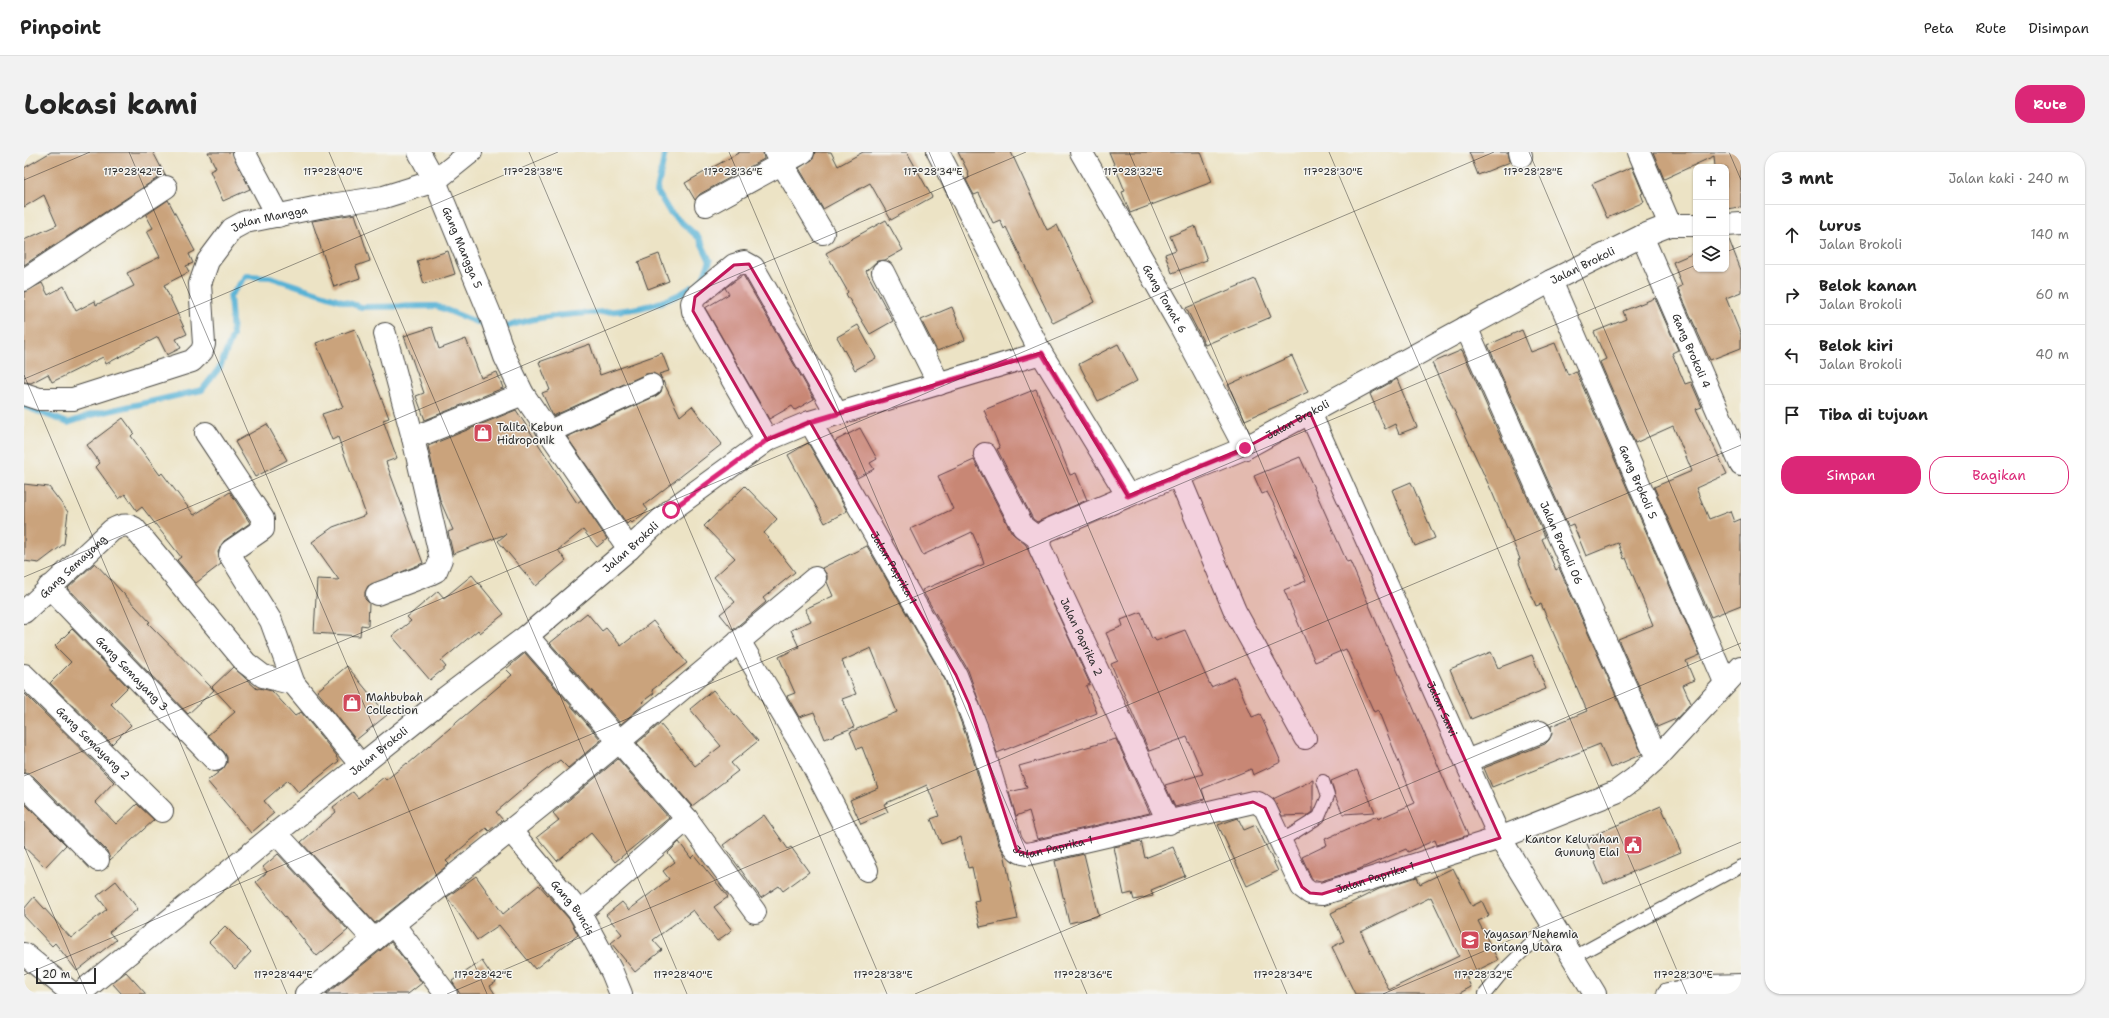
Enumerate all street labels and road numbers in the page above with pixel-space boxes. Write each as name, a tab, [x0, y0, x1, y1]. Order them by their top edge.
street label: Jalan Mangga	[229, 202, 309, 235]
street label: Gang Mangga 5	[439, 204, 486, 291]
street label: Jalan Brokoli	[1548, 243, 1617, 288]
street label: Gang Tomat 6	[1139, 262, 1190, 336]
street label: Gang Brokoli 4	[1669, 311, 1715, 391]
street label: Jalan Brokoli	[1263, 396, 1332, 443]
street label: Gang Brokoli 5	[1616, 443, 1661, 521]
street label: Jalan Brokoli 06	[1537, 499, 1587, 587]
street label: Jalan Brokoli	[599, 518, 662, 576]
street label: Jalan Paprika 1	[867, 528, 921, 607]
street label: Gang Semayang	[36, 531, 110, 601]
street label: Jalan Paprika 2	[1057, 595, 1106, 678]
street label: Gang Semayang 3	[93, 633, 172, 714]
street label: Jalan Sawi	[1423, 679, 1461, 739]
street label: Gang Semayang 2	[53, 703, 133, 783]
street label: Jalan Brokoli	[347, 723, 411, 779]
street label: Jalan Paprika 1	[1009, 832, 1094, 862]
street label: Jalan Paprika 1	[1334, 858, 1416, 897]
street label: Gang Buncis	[548, 877, 598, 938]

